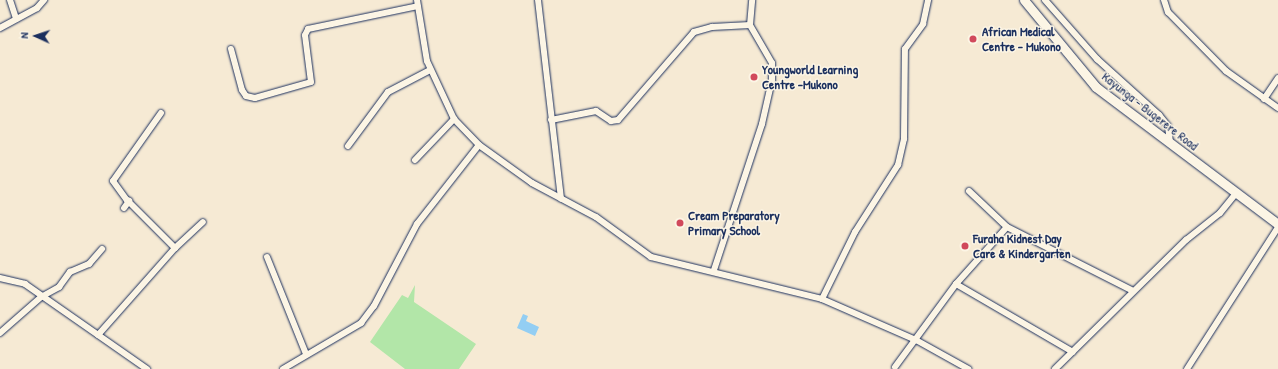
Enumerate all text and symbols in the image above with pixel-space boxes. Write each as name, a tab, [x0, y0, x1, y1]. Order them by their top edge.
north arrow	[16, 16, 56, 56]
place label: African Medical Centre - Mukono	[982, 24, 1061, 55]
text: N	[17, 32, 31, 39]
marker: African Medical Centre - Mukono	[967, 33, 979, 45]
place label: Youngworld Learning Centre -Mukono	[762, 62, 858, 93]
street label: Kayunga - Bugerere Road	[1099, 69, 1201, 153]
marker: Youngworld Learning Centre -Mukono	[749, 72, 759, 82]
place label: Cream Preparatory Primary School	[688, 208, 780, 239]
marker: Cream Preparatory Primary School	[675, 218, 685, 228]
place label: Furaha Kidnest Day Care & Kindergarten	[973, 231, 1071, 262]
marker: Furaha Kidnest Day Care & Kindergarten	[960, 241, 970, 251]

